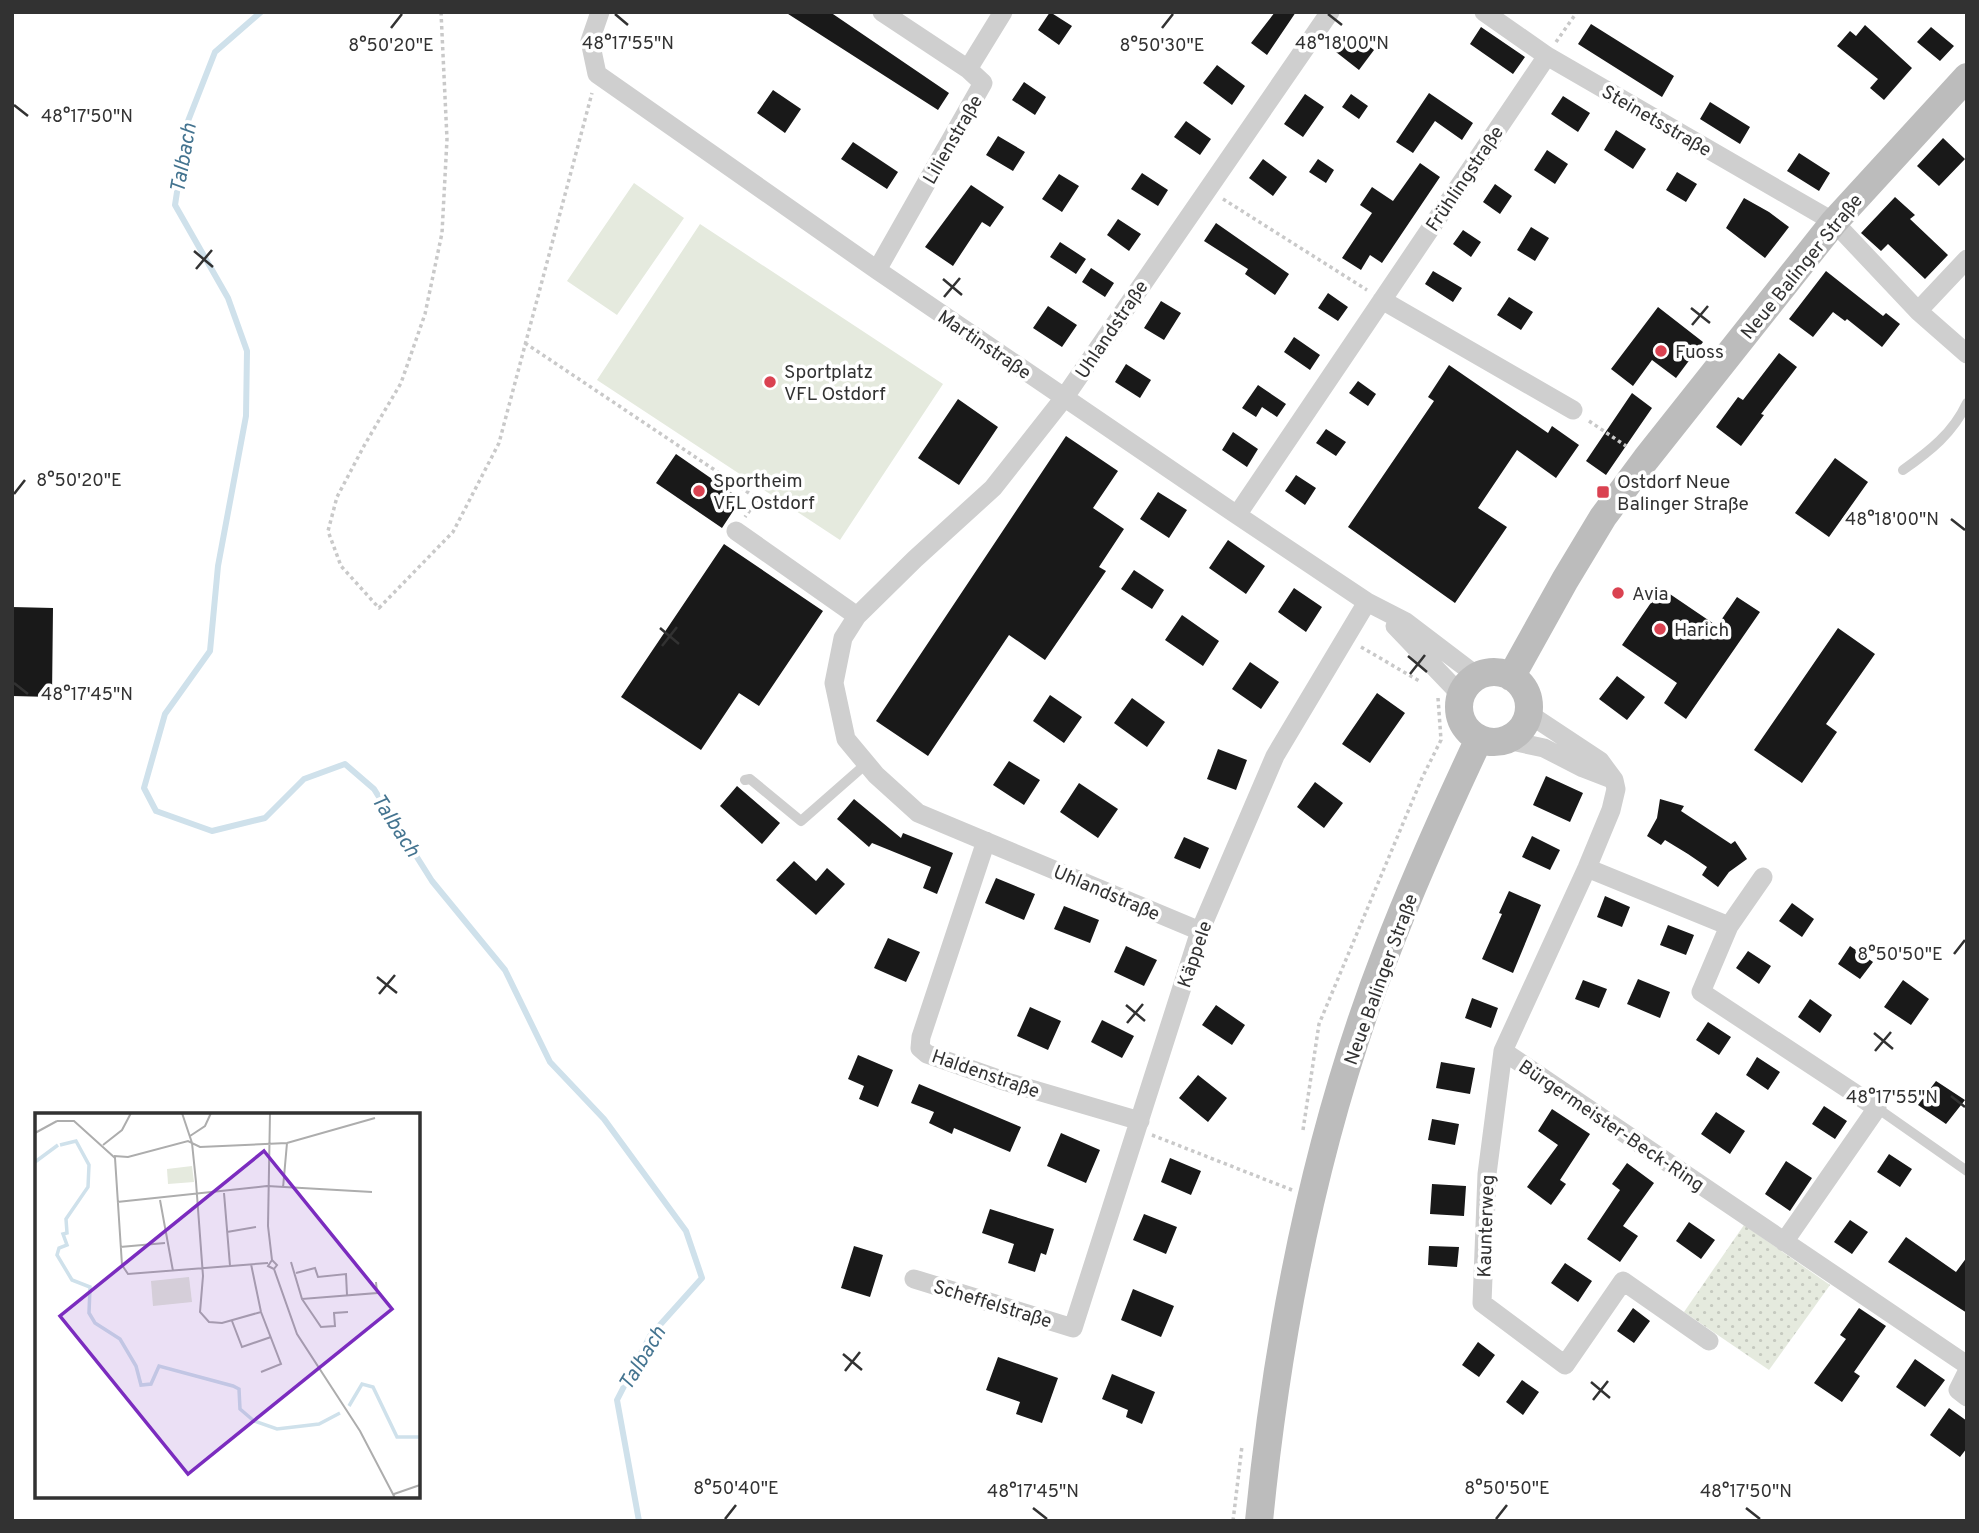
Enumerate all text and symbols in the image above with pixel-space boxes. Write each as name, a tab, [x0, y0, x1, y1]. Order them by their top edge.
text: 48°17'55"N	[582, 33, 674, 56]
text: 48°18'00"N	[1295, 33, 1389, 56]
text: 8°50'20"E	[348, 35, 434, 58]
text: 8°50'30"E	[1119, 35, 1205, 58]
street label: Steinetsstraße	[1597, 81, 1715, 163]
street label: Lilienstraße	[919, 91, 989, 189]
text: 48°17'50"N	[41, 106, 133, 129]
water label: Talbach	[165, 121, 204, 195]
street label: Frühlingstraße	[1421, 122, 1510, 237]
street label: Neue Balinger Straße	[1736, 190, 1869, 345]
street label: Uhlandstraße	[1071, 276, 1154, 384]
street label: Martinstraße	[932, 306, 1035, 386]
place label: Fuoss	[1675, 341, 1724, 365]
marker: Fuoss	[1653, 343, 1669, 359]
place label: Sportplatz VFL Ostdorf	[784, 361, 886, 407]
marker: Sportplatz VFL Ostdorf	[762, 374, 778, 390]
text: 8°50'20"E	[36, 470, 122, 493]
place label: Sportheim VFL Ostdorf	[713, 470, 815, 516]
place label: Ostdorf Neue Balinger Straße	[1617, 471, 1749, 517]
marker: Sportheim VFL Ostdorf	[691, 483, 707, 499]
marker: Ostdorf Neue Balinger Straße	[1595, 484, 1611, 500]
text: 48°18'00"N	[1845, 509, 1939, 532]
place label: Avia	[1632, 583, 1669, 607]
marker: Avia	[1610, 585, 1626, 601]
place label: Harich	[1674, 619, 1729, 643]
marker: Harich	[1652, 621, 1668, 637]
text: 48°17'45"N	[41, 684, 133, 707]
water label: Talbach	[364, 789, 426, 863]
street label: Uhlandstraße	[1049, 861, 1163, 927]
street label: Neue Balinger Straße	[1340, 891, 1424, 1069]
street label: Käppele	[1173, 918, 1219, 991]
text: 8°50'50"E	[1857, 944, 1943, 967]
street label: Haldenstraße	[928, 1045, 1042, 1105]
street label: Bürgermeister-Beck-Ring	[1513, 1055, 1708, 1198]
text: 48°17'55"N	[1846, 1087, 1938, 1110]
inset map	[35, 1113, 420, 1498]
street label: Kaunterweg	[1473, 1174, 1501, 1278]
street label: Scheffelstraße	[930, 1276, 1055, 1334]
water label: Talbach	[614, 1321, 673, 1396]
text: 8°50'40"E	[693, 1478, 779, 1501]
text: 8°50'50"E	[1464, 1478, 1550, 1501]
text: 48°17'45"N	[987, 1481, 1079, 1504]
text: 48°17'50"N	[1700, 1481, 1792, 1504]

